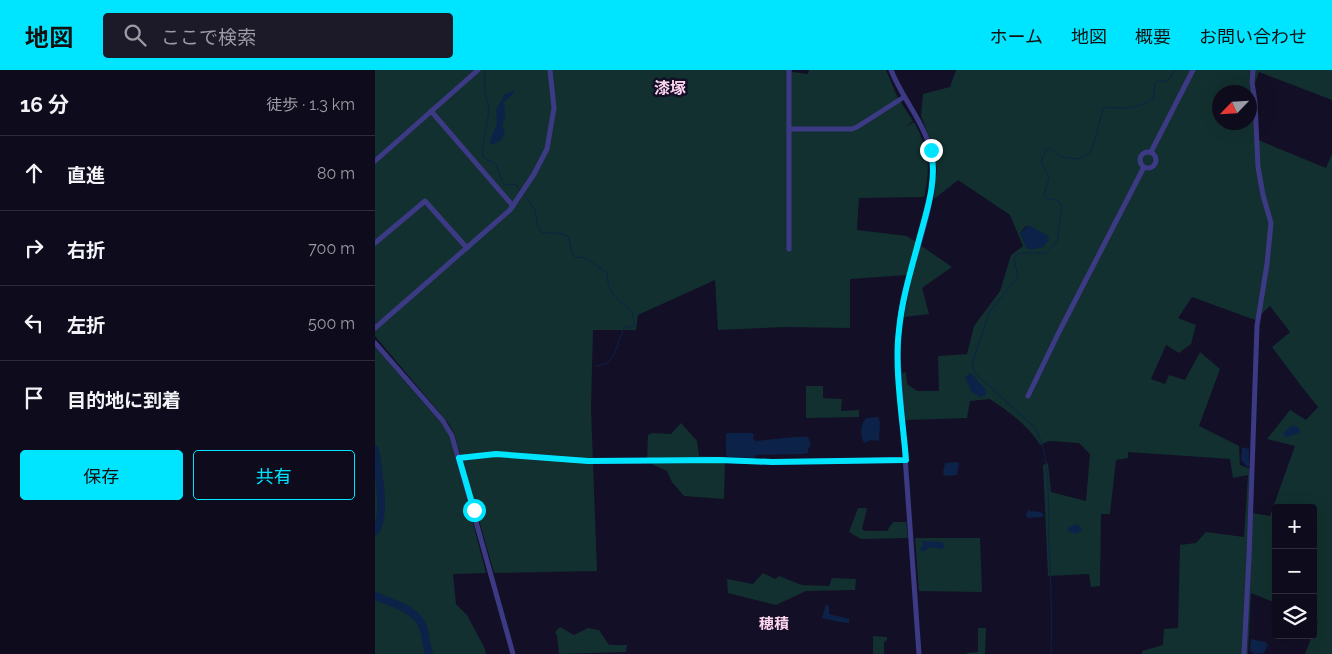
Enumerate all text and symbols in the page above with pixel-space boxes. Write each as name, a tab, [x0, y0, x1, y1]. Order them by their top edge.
search box	[103, 13, 453, 58]
icon: search	[121, 21, 149, 49]
text: 地図	[25, 23, 73, 52]
text: ここで検索	[161, 26, 256, 48]
text: ホーム	[990, 26, 1043, 47]
text: 地図	[1071, 26, 1107, 47]
text: 概要	[1135, 26, 1171, 47]
text: お問い合わせ	[1199, 26, 1307, 47]
district label: 漆塚	[654, 79, 686, 98]
north arrow	[1212, 85, 1257, 130]
text: 16 分	[20, 92, 69, 117]
text: 徒歩 · 1.3 km	[266, 95, 355, 114]
route end	[920, 139, 943, 162]
icon: ahead	[20, 159, 48, 187]
text: 直進	[67, 164, 105, 186]
text: 80 m	[317, 164, 355, 183]
icon: right	[20, 234, 48, 262]
text: 右折	[67, 239, 105, 261]
text: 700 m	[308, 239, 355, 258]
icon: left	[20, 309, 48, 337]
text: 左折	[67, 314, 105, 336]
text: 500 m	[308, 314, 355, 333]
icon: arrive	[20, 384, 48, 412]
text: 目的地に到着	[67, 389, 181, 411]
button: 保存	[20, 450, 183, 500]
button: 共有	[193, 450, 355, 500]
route start	[463, 499, 486, 522]
map controls	[1272, 504, 1317, 639]
button: +	[1272, 504, 1317, 549]
button: −	[1272, 549, 1317, 594]
button: layers	[1272, 594, 1317, 639]
district label: 穂積	[759, 615, 789, 633]

